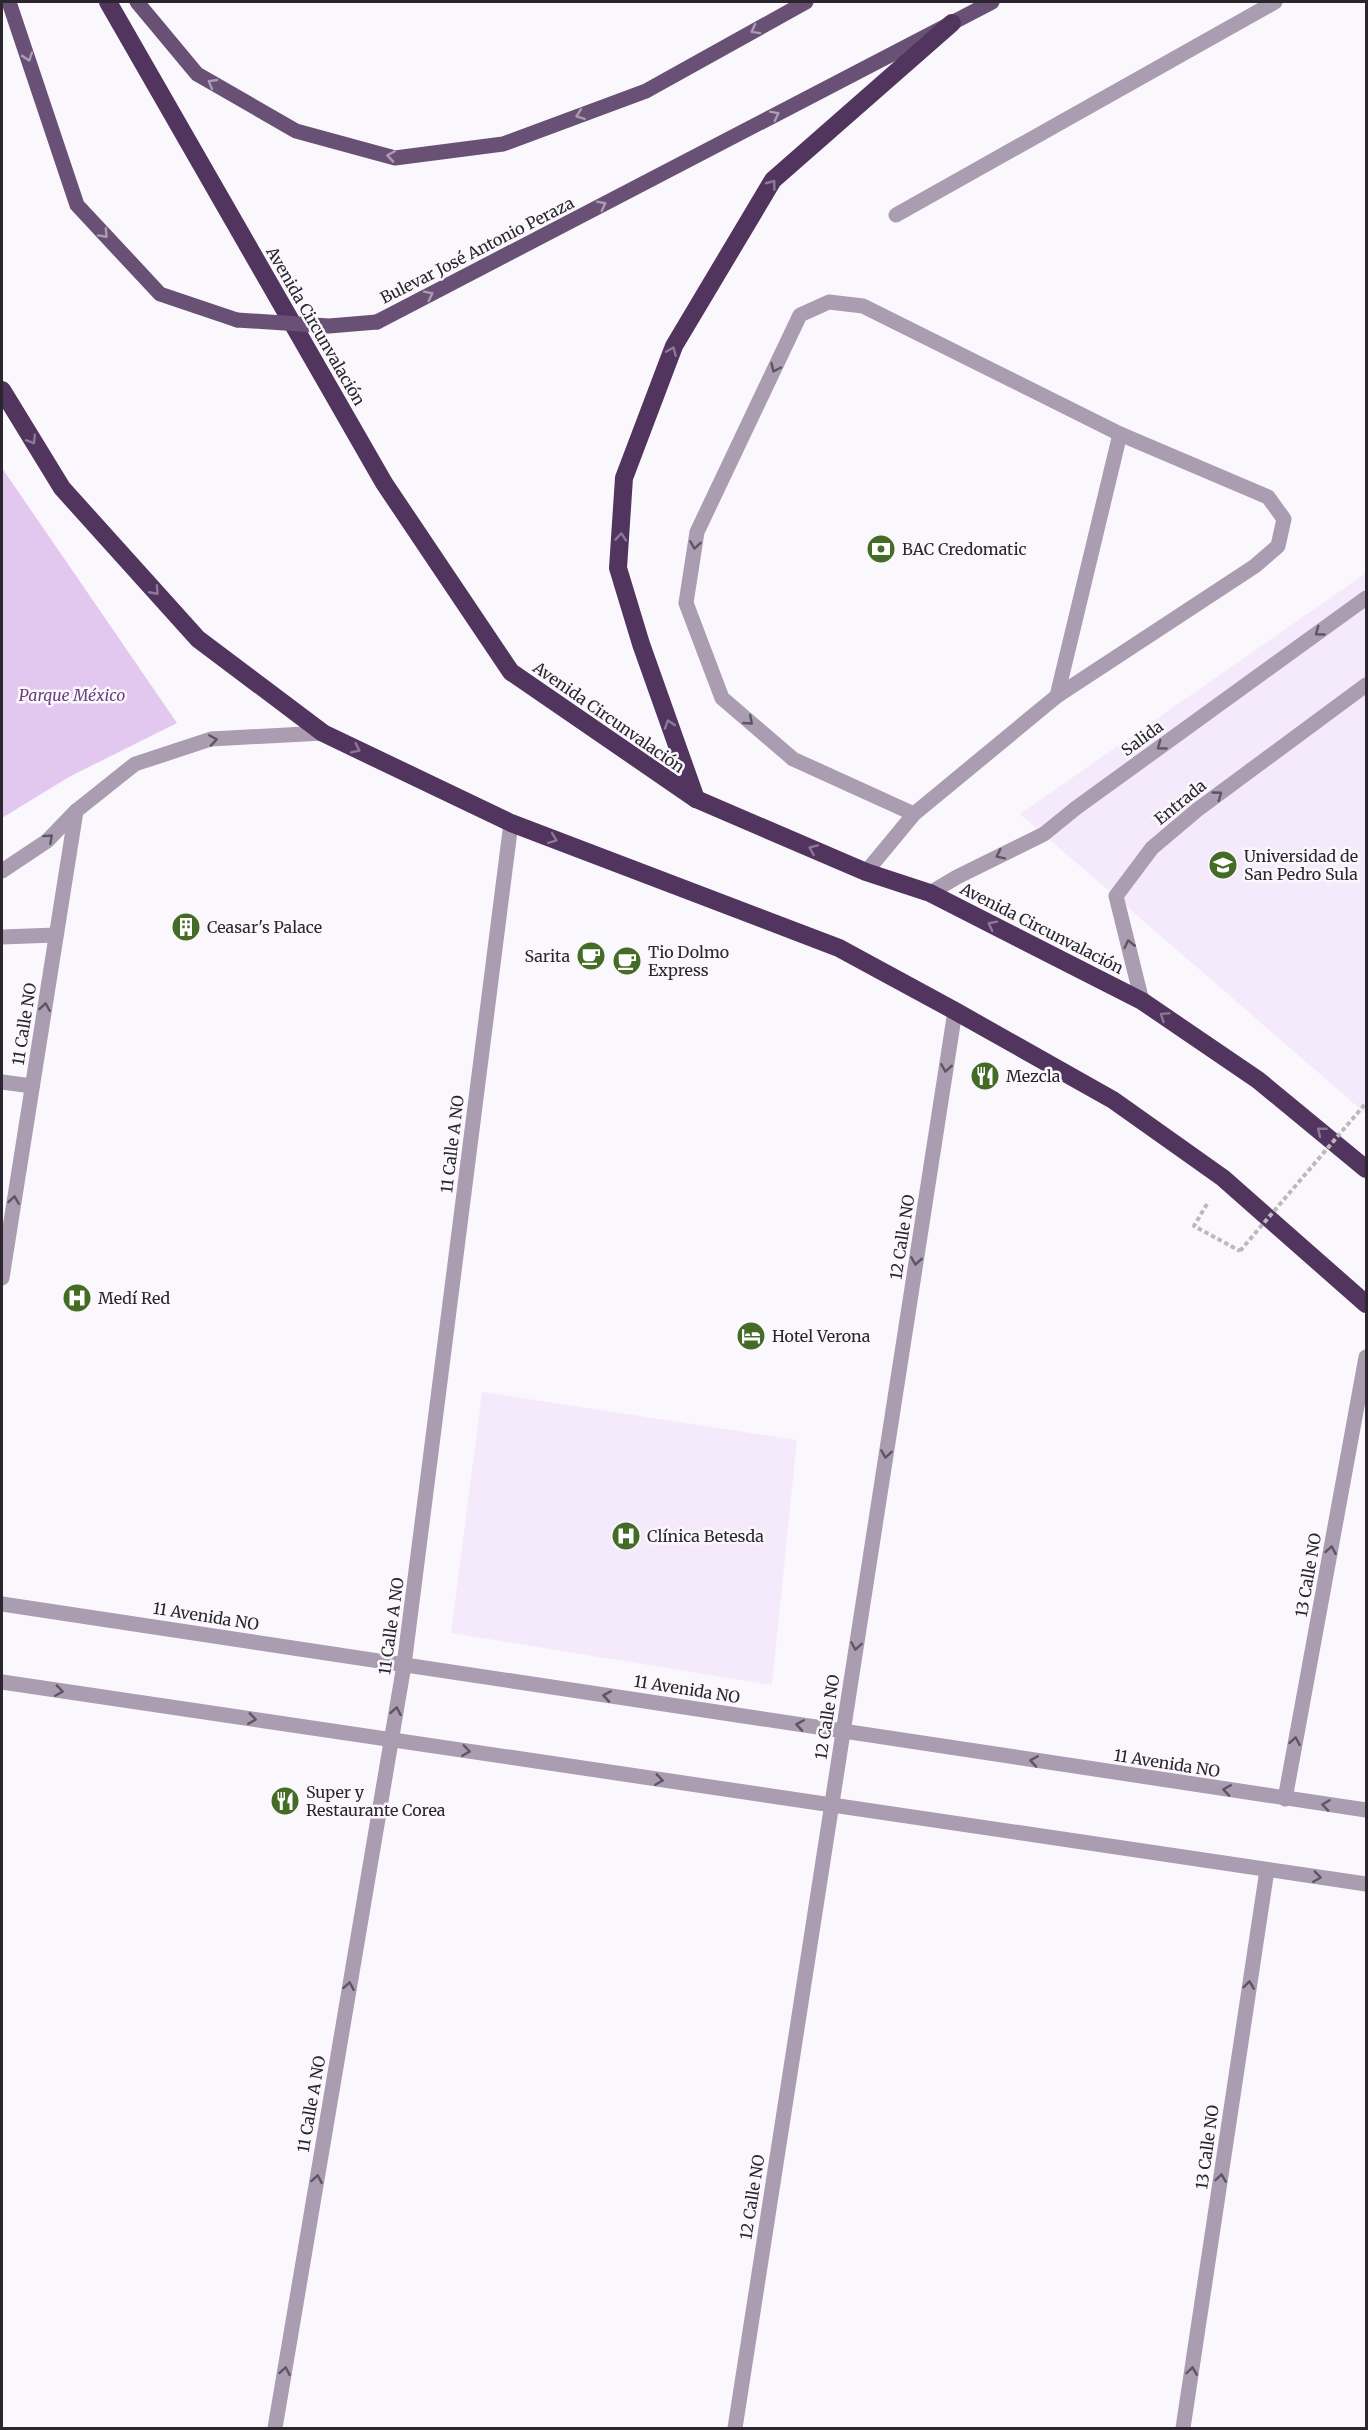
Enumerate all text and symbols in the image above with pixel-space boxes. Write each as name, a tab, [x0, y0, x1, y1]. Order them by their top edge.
one-way arrow	[750, 23, 761, 34]
one-way arrow	[20, 51, 33, 62]
one-way arrow	[208, 79, 218, 90]
one-way arrow	[575, 108, 586, 121]
one-way arrow	[769, 111, 780, 122]
one-way arrow	[386, 150, 396, 162]
one-way arrow	[765, 180, 776, 191]
street label: Bulevar José Antonio Peraza	[377, 192, 578, 308]
one-way arrow	[596, 201, 607, 212]
one-way arrow	[96, 226, 107, 237]
street label: Avenida Circunvalación	[262, 242, 370, 409]
one-way arrow	[423, 291, 434, 302]
one-way arrow	[665, 347, 677, 358]
one-way arrow	[771, 362, 782, 373]
one-way arrow	[25, 434, 37, 444]
one-way arrow	[614, 533, 627, 542]
bank icon: BAC Credomatic	[865, 533, 897, 565]
place label: BAC Credomatic	[902, 539, 1027, 559]
one-way arrow	[689, 540, 702, 550]
one-way arrow	[148, 584, 159, 595]
one-way arrow	[1315, 625, 1326, 636]
street label: Avenida Circunvalación	[529, 657, 689, 777]
park label: Parque México	[19, 685, 125, 705]
one-way arrow	[742, 714, 753, 725]
street label: Salida	[1117, 716, 1167, 760]
one-way arrow	[664, 719, 677, 730]
one-way arrow	[208, 734, 218, 747]
one-way arrow	[1157, 739, 1168, 750]
one-way arrow	[350, 741, 361, 753]
street label: Entrada	[1150, 775, 1210, 829]
one-way arrow	[1211, 791, 1222, 802]
one-way arrow	[547, 831, 557, 844]
one-way arrow	[43, 834, 53, 845]
one-way arrow	[808, 844, 819, 856]
place label: Universidad de San Pedro Sula	[1244, 846, 1358, 884]
one-way arrow	[996, 848, 1007, 860]
school or university icon: Universidad de San Pedro Sula	[1207, 849, 1239, 881]
street label: Avenida Circunvalación	[956, 878, 1127, 978]
building icon: Ceasar's Palace	[170, 911, 202, 943]
place label: Ceasar's Palace	[207, 917, 322, 937]
one-way arrow	[988, 921, 999, 932]
one-way arrow	[1123, 939, 1136, 949]
cafe icon: Sarita	[575, 940, 607, 972]
place label: Tio Dolmo Express	[648, 942, 729, 980]
cafe icon: Tio Dolmo Express	[611, 945, 643, 977]
place label: Sarita	[525, 946, 570, 966]
street label: 11 Calle NO	[8, 981, 40, 1067]
one-way arrow	[38, 1003, 50, 1012]
one-way arrow	[1160, 1012, 1171, 1023]
restaurant icon: Mezcla	[969, 1060, 1001, 1092]
one-way arrow	[941, 1064, 953, 1073]
place label: Mezcla	[1006, 1066, 1061, 1086]
street label: 11 Calle A NO	[436, 1094, 468, 1194]
one-way arrow	[1317, 1128, 1328, 1139]
street label: 12 Calle NO	[885, 1193, 919, 1281]
one-way arrow	[7, 1195, 20, 1205]
one-way arrow	[910, 1256, 923, 1266]
hospital icon: Medí Red	[61, 1282, 93, 1314]
place label: Medí Red	[98, 1288, 171, 1308]
hotel icon: Hotel Verona	[735, 1320, 767, 1352]
place label: Hotel Verona	[772, 1326, 871, 1346]
one-way arrow	[880, 1448, 893, 1458]
hospital icon: Clínica Betesda	[610, 1520, 642, 1552]
place label: Clínica Betesda	[647, 1526, 764, 1546]
street label: 13 Calle NO	[1291, 1531, 1325, 1619]
one-way arrow	[1324, 1545, 1337, 1555]
street label: 11 Calle A NO	[374, 1576, 408, 1676]
street label: 11 Avenida NO	[152, 1598, 261, 1634]
one-way arrow	[850, 1642, 862, 1651]
street label: 11 Avenida NO	[633, 1671, 742, 1707]
street label: 12 Calle NO	[810, 1673, 844, 1761]
one-way arrow	[55, 1684, 64, 1696]
one-way arrow	[603, 1690, 612, 1702]
one-way arrow	[389, 1707, 402, 1717]
one-way arrow	[248, 1713, 257, 1725]
one-way arrow	[795, 1719, 805, 1731]
one-way arrow	[1289, 1737, 1301, 1746]
one-way arrow	[461, 1745, 470, 1757]
street label: 11 Avenida NO	[1113, 1745, 1222, 1781]
one-way arrow	[1030, 1755, 1039, 1767]
one-way arrow	[654, 1773, 663, 1785]
place label: Super y Restaurante Corea	[306, 1782, 446, 1820]
restaurant icon: Super y Restaurante Corea	[269, 1785, 301, 1817]
one-way arrow	[1222, 1785, 1232, 1797]
one-way arrow	[1321, 1799, 1330, 1811]
one-way arrow	[1312, 1871, 1321, 1883]
one-way arrow	[1243, 1980, 1255, 1990]
one-way arrow	[343, 1982, 355, 1991]
street label: 11 Calle A NO	[293, 2054, 329, 2154]
street label: 13 Calle NO	[1191, 2103, 1223, 2190]
street label: 12 Calle NO	[735, 2153, 769, 2241]
one-way arrow	[1214, 2173, 1226, 2182]
one-way arrow	[310, 2174, 323, 2184]
one-way arrow	[278, 2366, 290, 2375]
one-way arrow	[1185, 2366, 1197, 2375]

